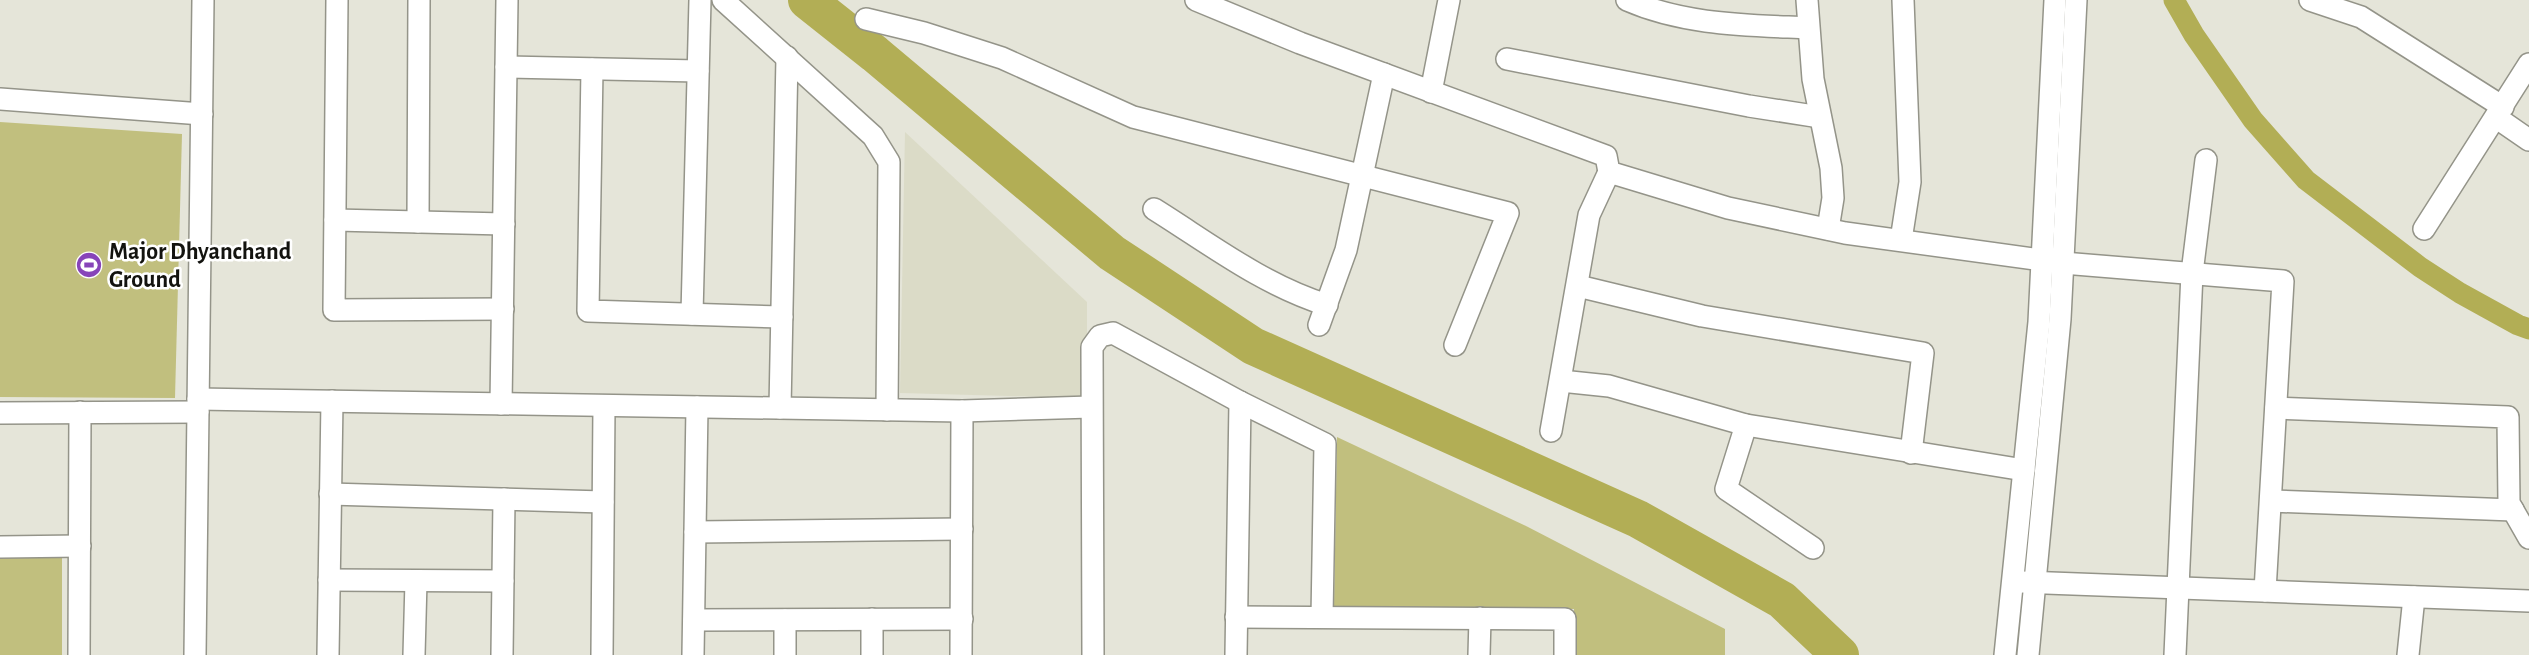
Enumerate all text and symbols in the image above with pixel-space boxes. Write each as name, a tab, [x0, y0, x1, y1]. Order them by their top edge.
place label: Major Dhyanchand Ground	[109, 240, 292, 292]
sports icon: Major Dhyanchand Ground	[74, 250, 104, 280]

